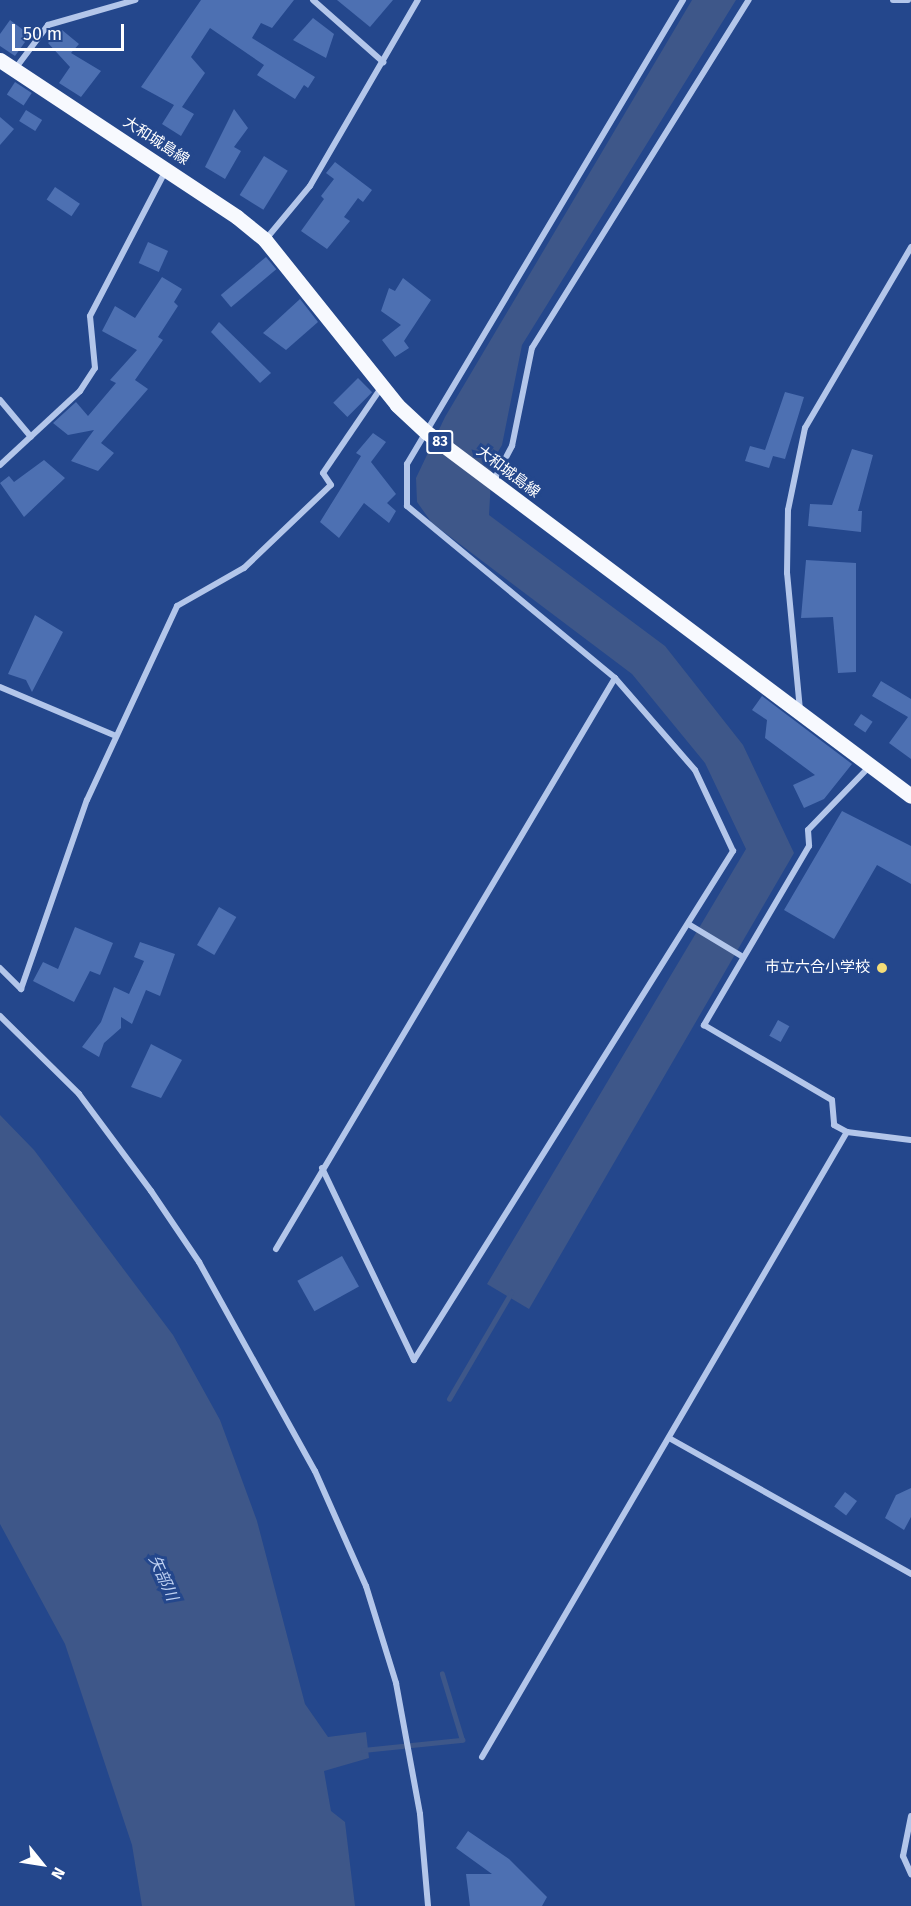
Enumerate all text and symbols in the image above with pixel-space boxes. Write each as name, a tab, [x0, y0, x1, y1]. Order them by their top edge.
scale bar	[15, 12, 128, 50]
text: 50 m	[23, 23, 62, 45]
street label: 大和城島線	[120, 113, 192, 169]
road number: 83	[425, 431, 455, 453]
street label: 大和城島線	[473, 442, 543, 502]
place label: 市立六合小学校	[765, 959, 870, 977]
marker: 市立六合小学校	[875, 961, 889, 975]
water label: 矢部川	[144, 1552, 182, 1604]
north arrow	[12, 1834, 72, 1894]
text: N	[47, 1864, 69, 1883]

